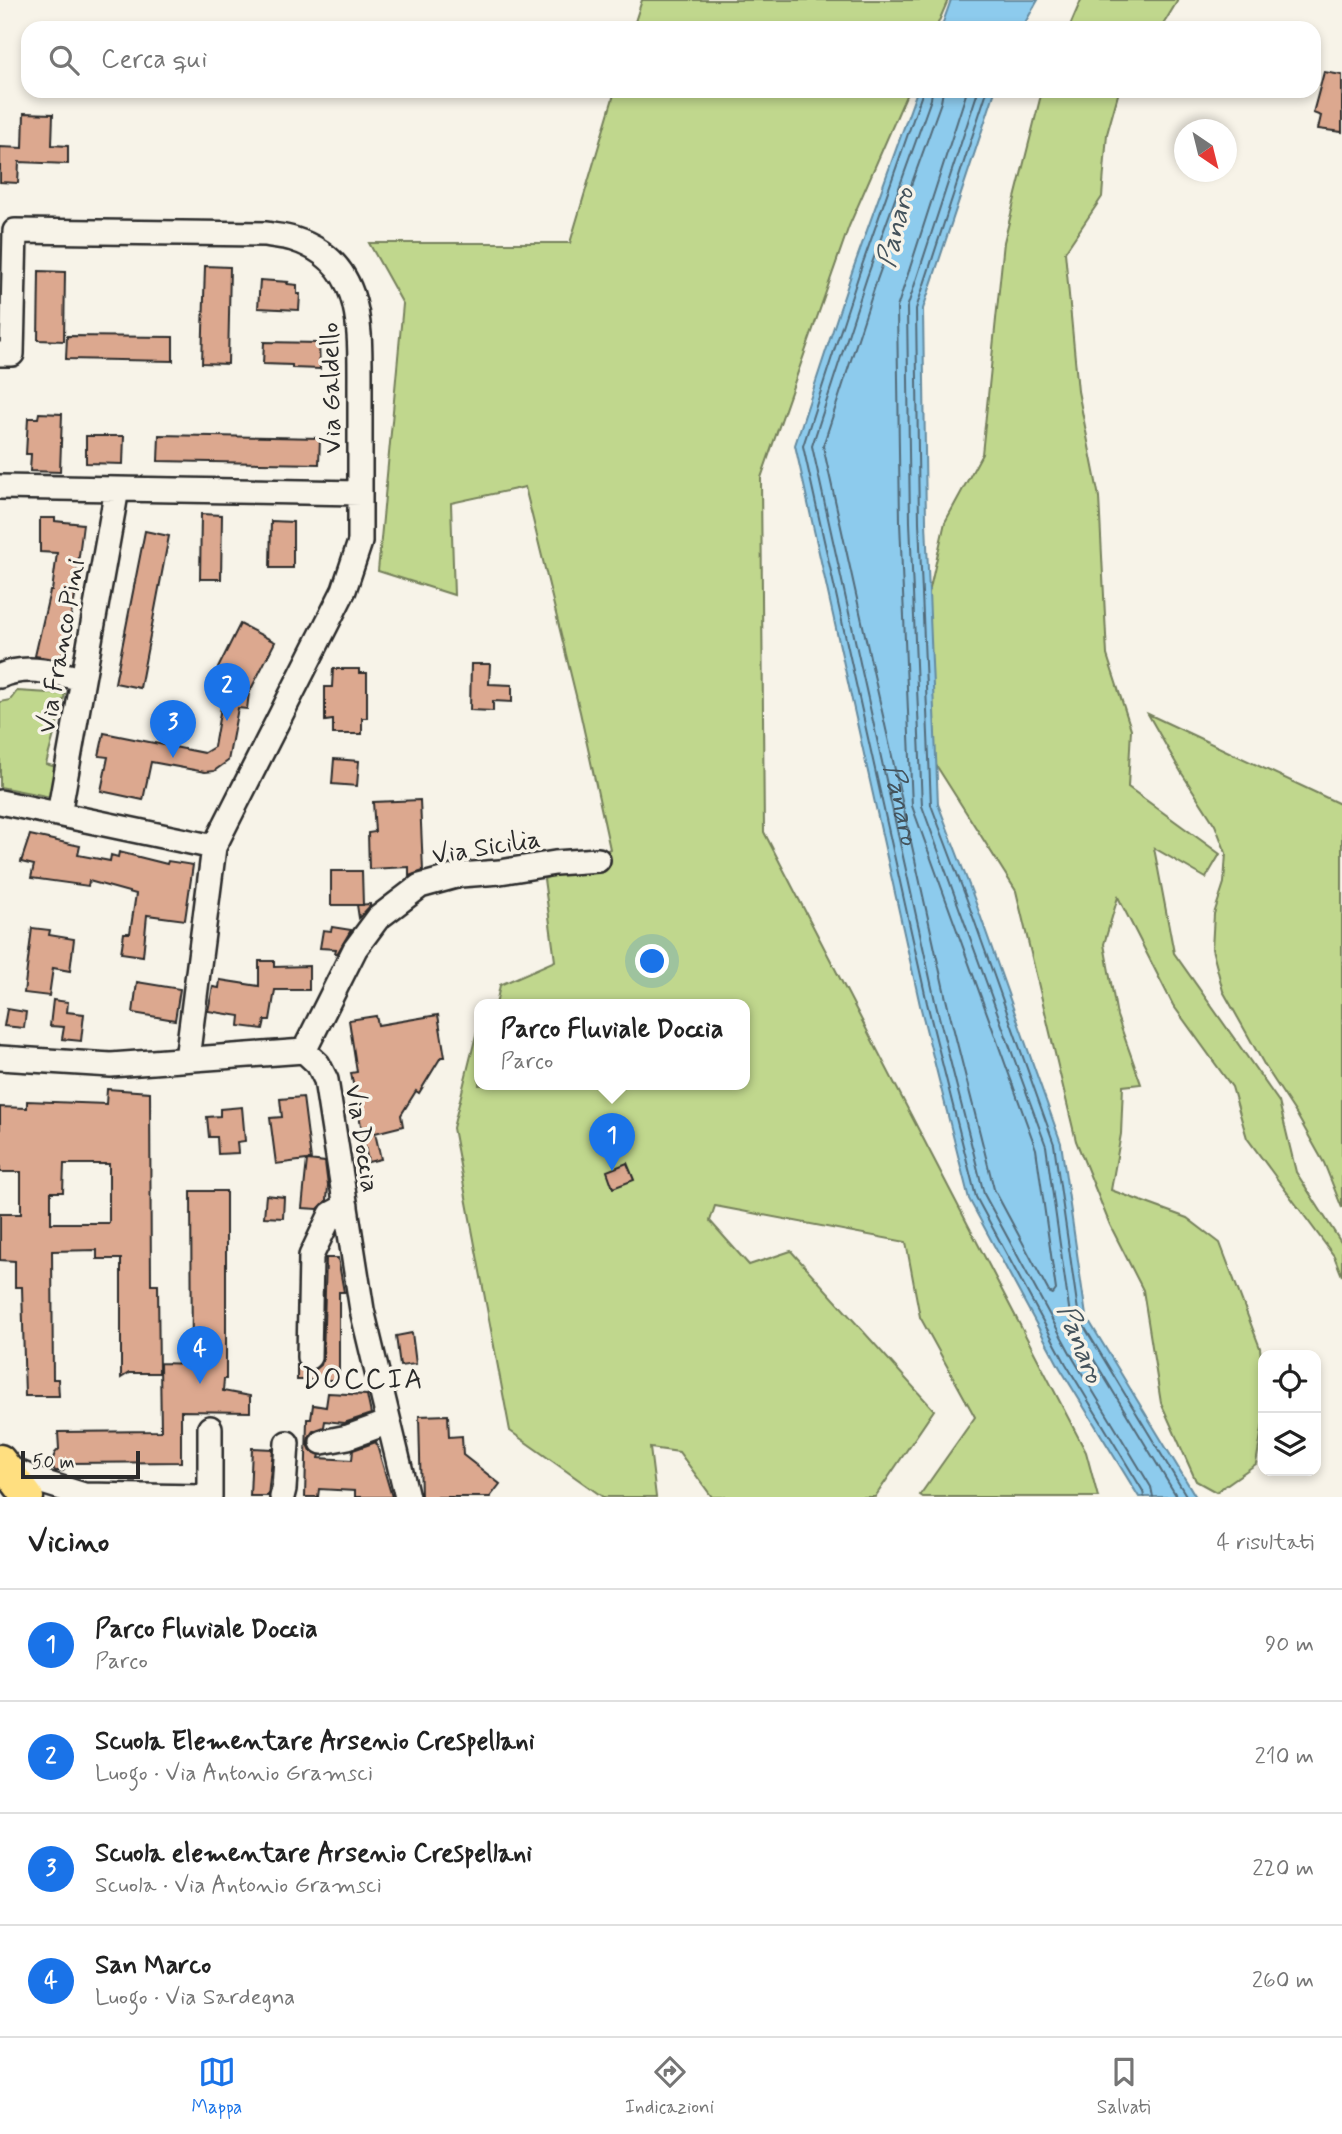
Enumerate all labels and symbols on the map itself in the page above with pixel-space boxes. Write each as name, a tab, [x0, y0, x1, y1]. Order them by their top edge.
north arrow	[1174, 119, 1237, 182]
water label: Panaro	[869, 183, 924, 271]
street label: Via Galdello	[314, 322, 350, 454]
street label: Via Franco Pini	[30, 556, 94, 736]
pin: 2	[204, 663, 250, 721]
pin: 3	[150, 700, 196, 758]
water label: Panaro	[873, 761, 927, 849]
street label: Via Sicilia	[430, 823, 543, 873]
your location	[635, 944, 669, 978]
street label: Via Doccia	[336, 1082, 386, 1195]
pin: 1	[589, 1113, 635, 1171]
water label: Panaro	[1047, 1299, 1112, 1389]
pin: 4	[177, 1326, 223, 1384]
district label: DOCCIA	[301, 1362, 425, 1399]
scale bar	[21, 1448, 140, 1480]

